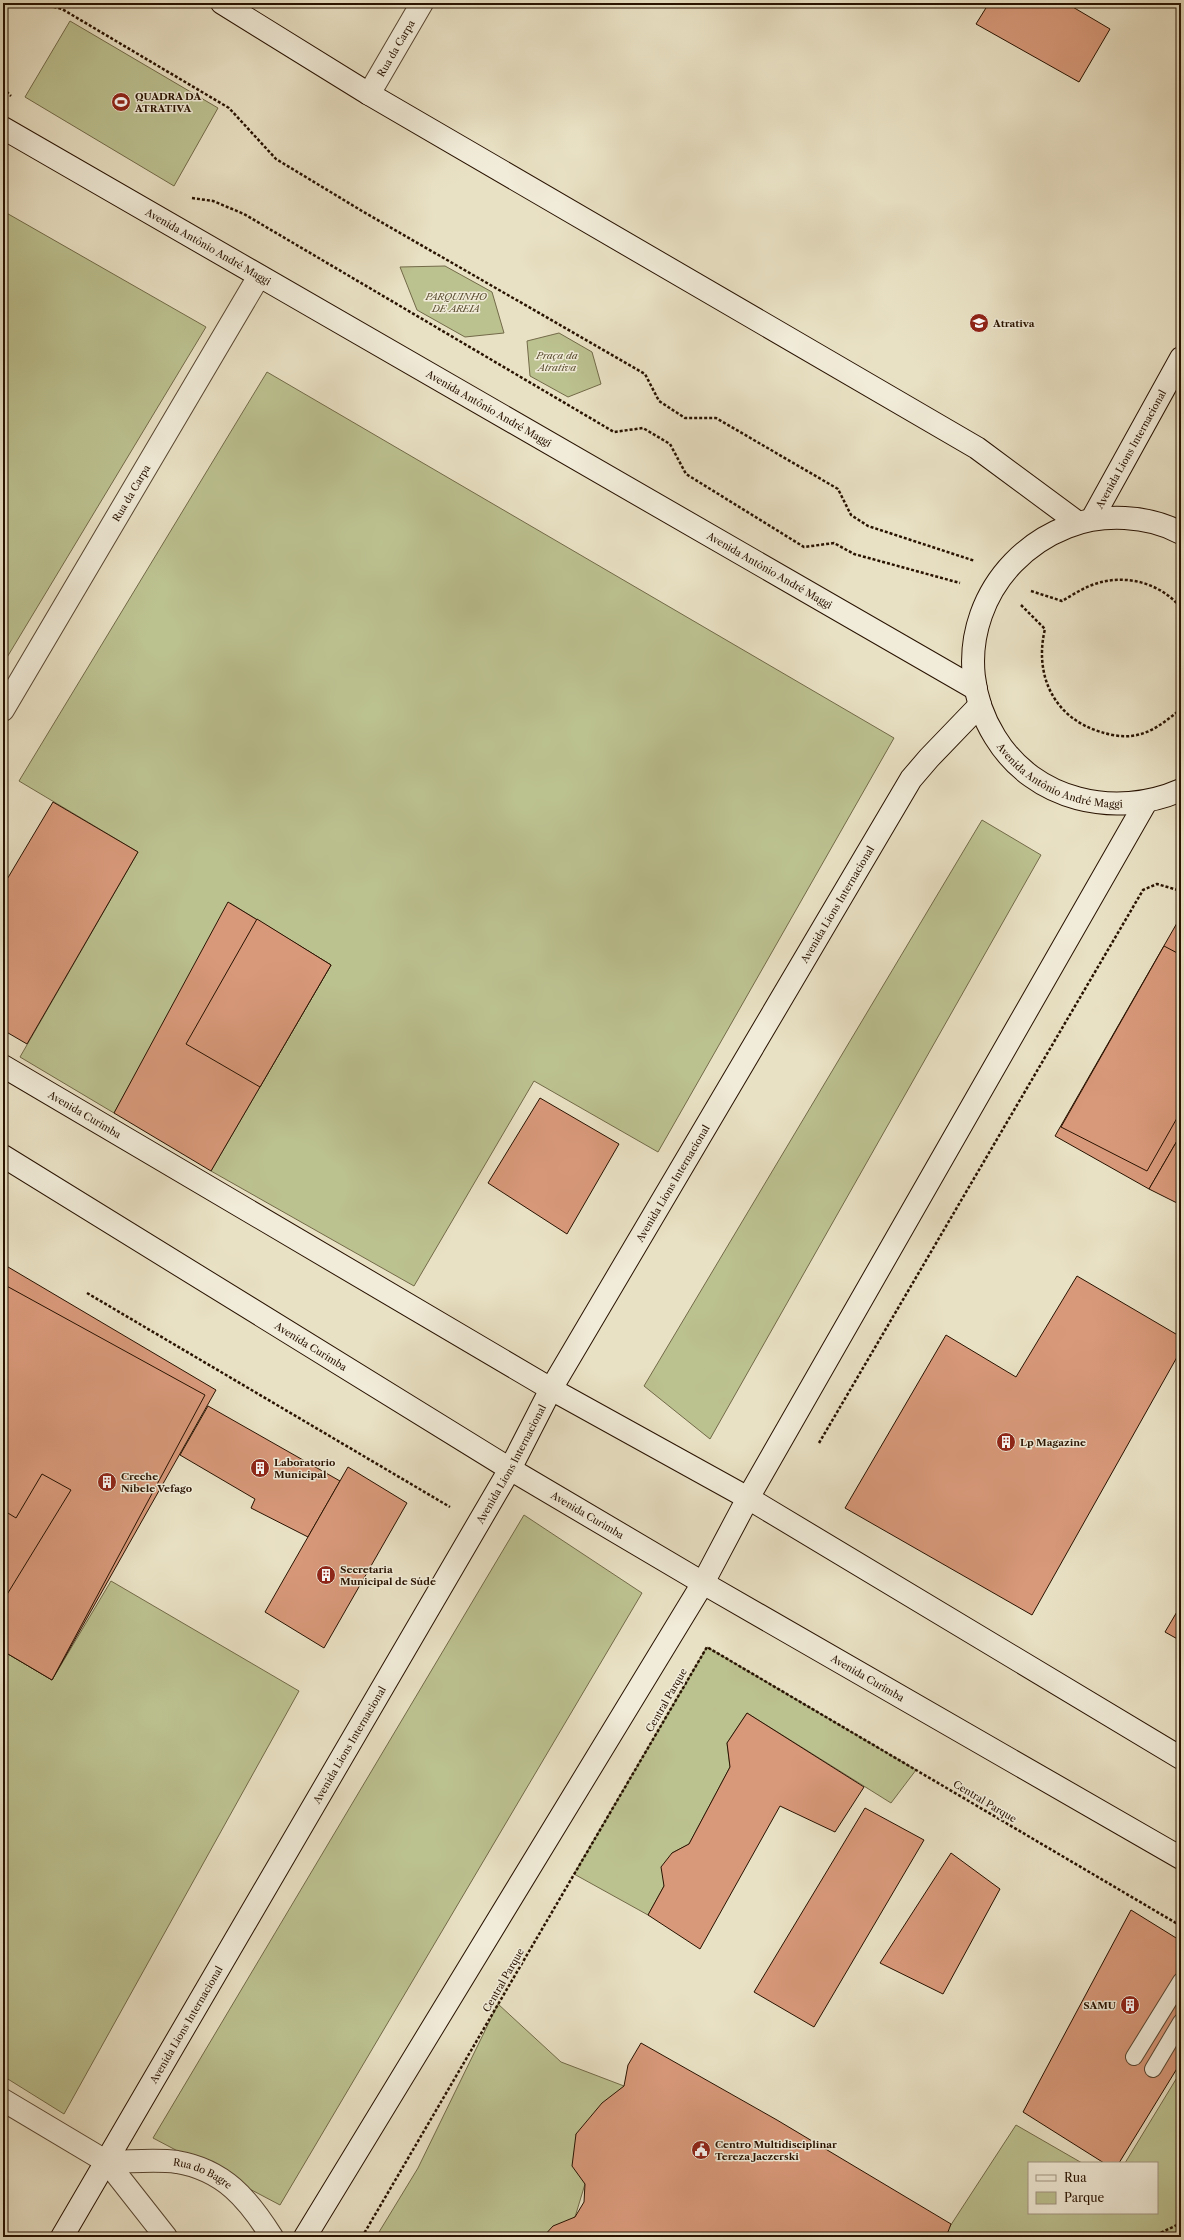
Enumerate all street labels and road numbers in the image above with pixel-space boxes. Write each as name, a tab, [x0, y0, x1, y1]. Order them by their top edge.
street label: Rua da Carpa	[374, 17, 418, 79]
street label: Avenida Antônio André Maggi	[142, 205, 273, 288]
street label: Avenida Antônio André Maggi	[423, 367, 554, 450]
street label: Avenida Lions Internacional	[1093, 388, 1169, 512]
street label: Rua da Carpa	[110, 462, 154, 524]
street label: Avenida Antônio André Maggi	[704, 529, 834, 612]
street label: Avenida Antônio André Maggi	[993, 740, 1123, 810]
street label: Avenida Lions Internacional	[797, 843, 877, 966]
street label: Avenida Curimba	[45, 1088, 124, 1142]
street label: Avenida Lions Internacional	[633, 1123, 712, 1245]
street label: Avenida Curimba	[271, 1319, 350, 1374]
street label: Avenida Lions Internacional	[473, 1402, 549, 1527]
street label: Avenida Curimba	[548, 1488, 627, 1542]
street label: Avenida Curimba	[828, 1651, 907, 1705]
street label: Central Parque	[643, 1666, 690, 1735]
street label: Avenida Lions Internacional	[310, 1684, 389, 1807]
street label: Central Parque	[951, 1777, 1019, 1826]
street label: Central Parque	[480, 1946, 527, 2015]
street label: Avenida Lions Internacional	[147, 1964, 226, 2087]
street label: Rua do Bagre	[172, 2156, 235, 2192]

